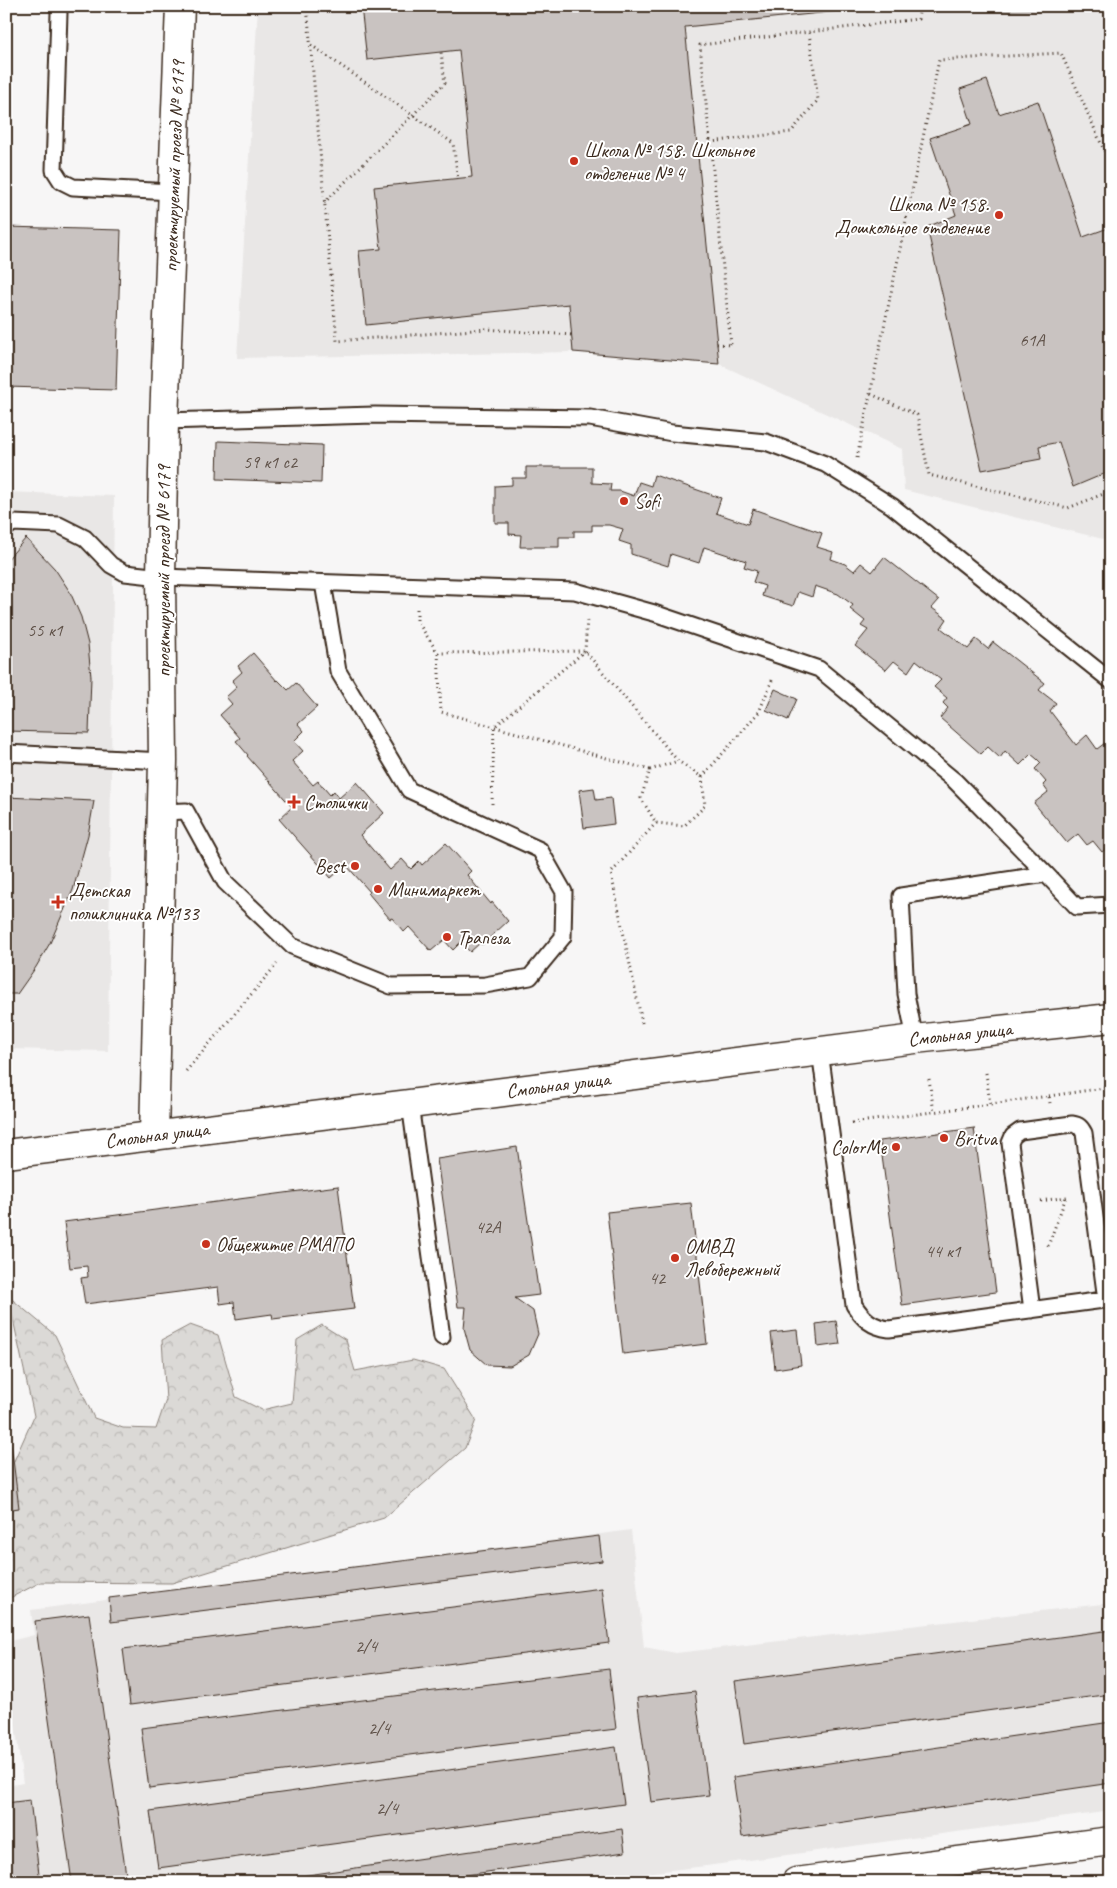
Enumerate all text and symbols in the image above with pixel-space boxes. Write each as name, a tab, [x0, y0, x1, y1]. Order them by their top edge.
street label: проектируемый проезд № 6179	[158, 57, 190, 273]
place label: Школа № 158. Школьное отделение № 4	[584, 138, 756, 186]
marker: Школа № 158. Школьное отделение № 4	[568, 155, 580, 167]
place label: Школа № 158. Дошкольное отделение	[835, 192, 990, 240]
marker: Школа № 158. Дошкольное отделение	[993, 209, 1005, 221]
house number: 61А	[1019, 329, 1046, 351]
house number: 59 к1 с2	[243, 451, 299, 473]
street label: проектируемый проезд № 6179	[151, 463, 176, 677]
place label: Sofi	[634, 489, 662, 514]
marker: Sofi	[618, 495, 630, 507]
house number: 55 к1	[27, 619, 64, 641]
place label: Столички	[304, 790, 369, 815]
marker: Столички	[288, 796, 300, 808]
place label: Best	[315, 854, 347, 879]
marker: Best	[349, 860, 361, 872]
place label: Минимаркет	[388, 877, 482, 902]
place label: Детская поликлиника №133	[69, 878, 201, 926]
marker: Минимаркет	[372, 883, 384, 895]
marker: Детская поликлиника №133	[51, 895, 65, 909]
place label: Трапеза	[457, 925, 511, 950]
marker: Трапеза	[441, 931, 453, 943]
street label: Смольная улица	[907, 1016, 1015, 1052]
street label: Смольная улица	[505, 1066, 613, 1104]
street label: Смольная улица	[104, 1116, 212, 1154]
place label: Britva	[954, 1126, 999, 1151]
marker: Britva	[938, 1132, 950, 1144]
place label: ColorMe	[831, 1135, 887, 1160]
marker: ColorMe	[890, 1141, 902, 1153]
house number: 42А	[475, 1216, 502, 1238]
place label: Общежитие РМАПО	[216, 1232, 355, 1257]
place label: ОМВД Левобережный	[685, 1234, 782, 1282]
marker: Общежитие РМАПО	[200, 1238, 212, 1250]
house number: 44 к1	[925, 1240, 962, 1262]
marker: ОМВД Левобережный	[669, 1252, 681, 1264]
house number: 42	[649, 1267, 667, 1289]
house number: 2/4	[355, 1635, 379, 1657]
house number: 2/4	[368, 1717, 392, 1739]
house number: 2/4	[376, 1797, 400, 1819]

